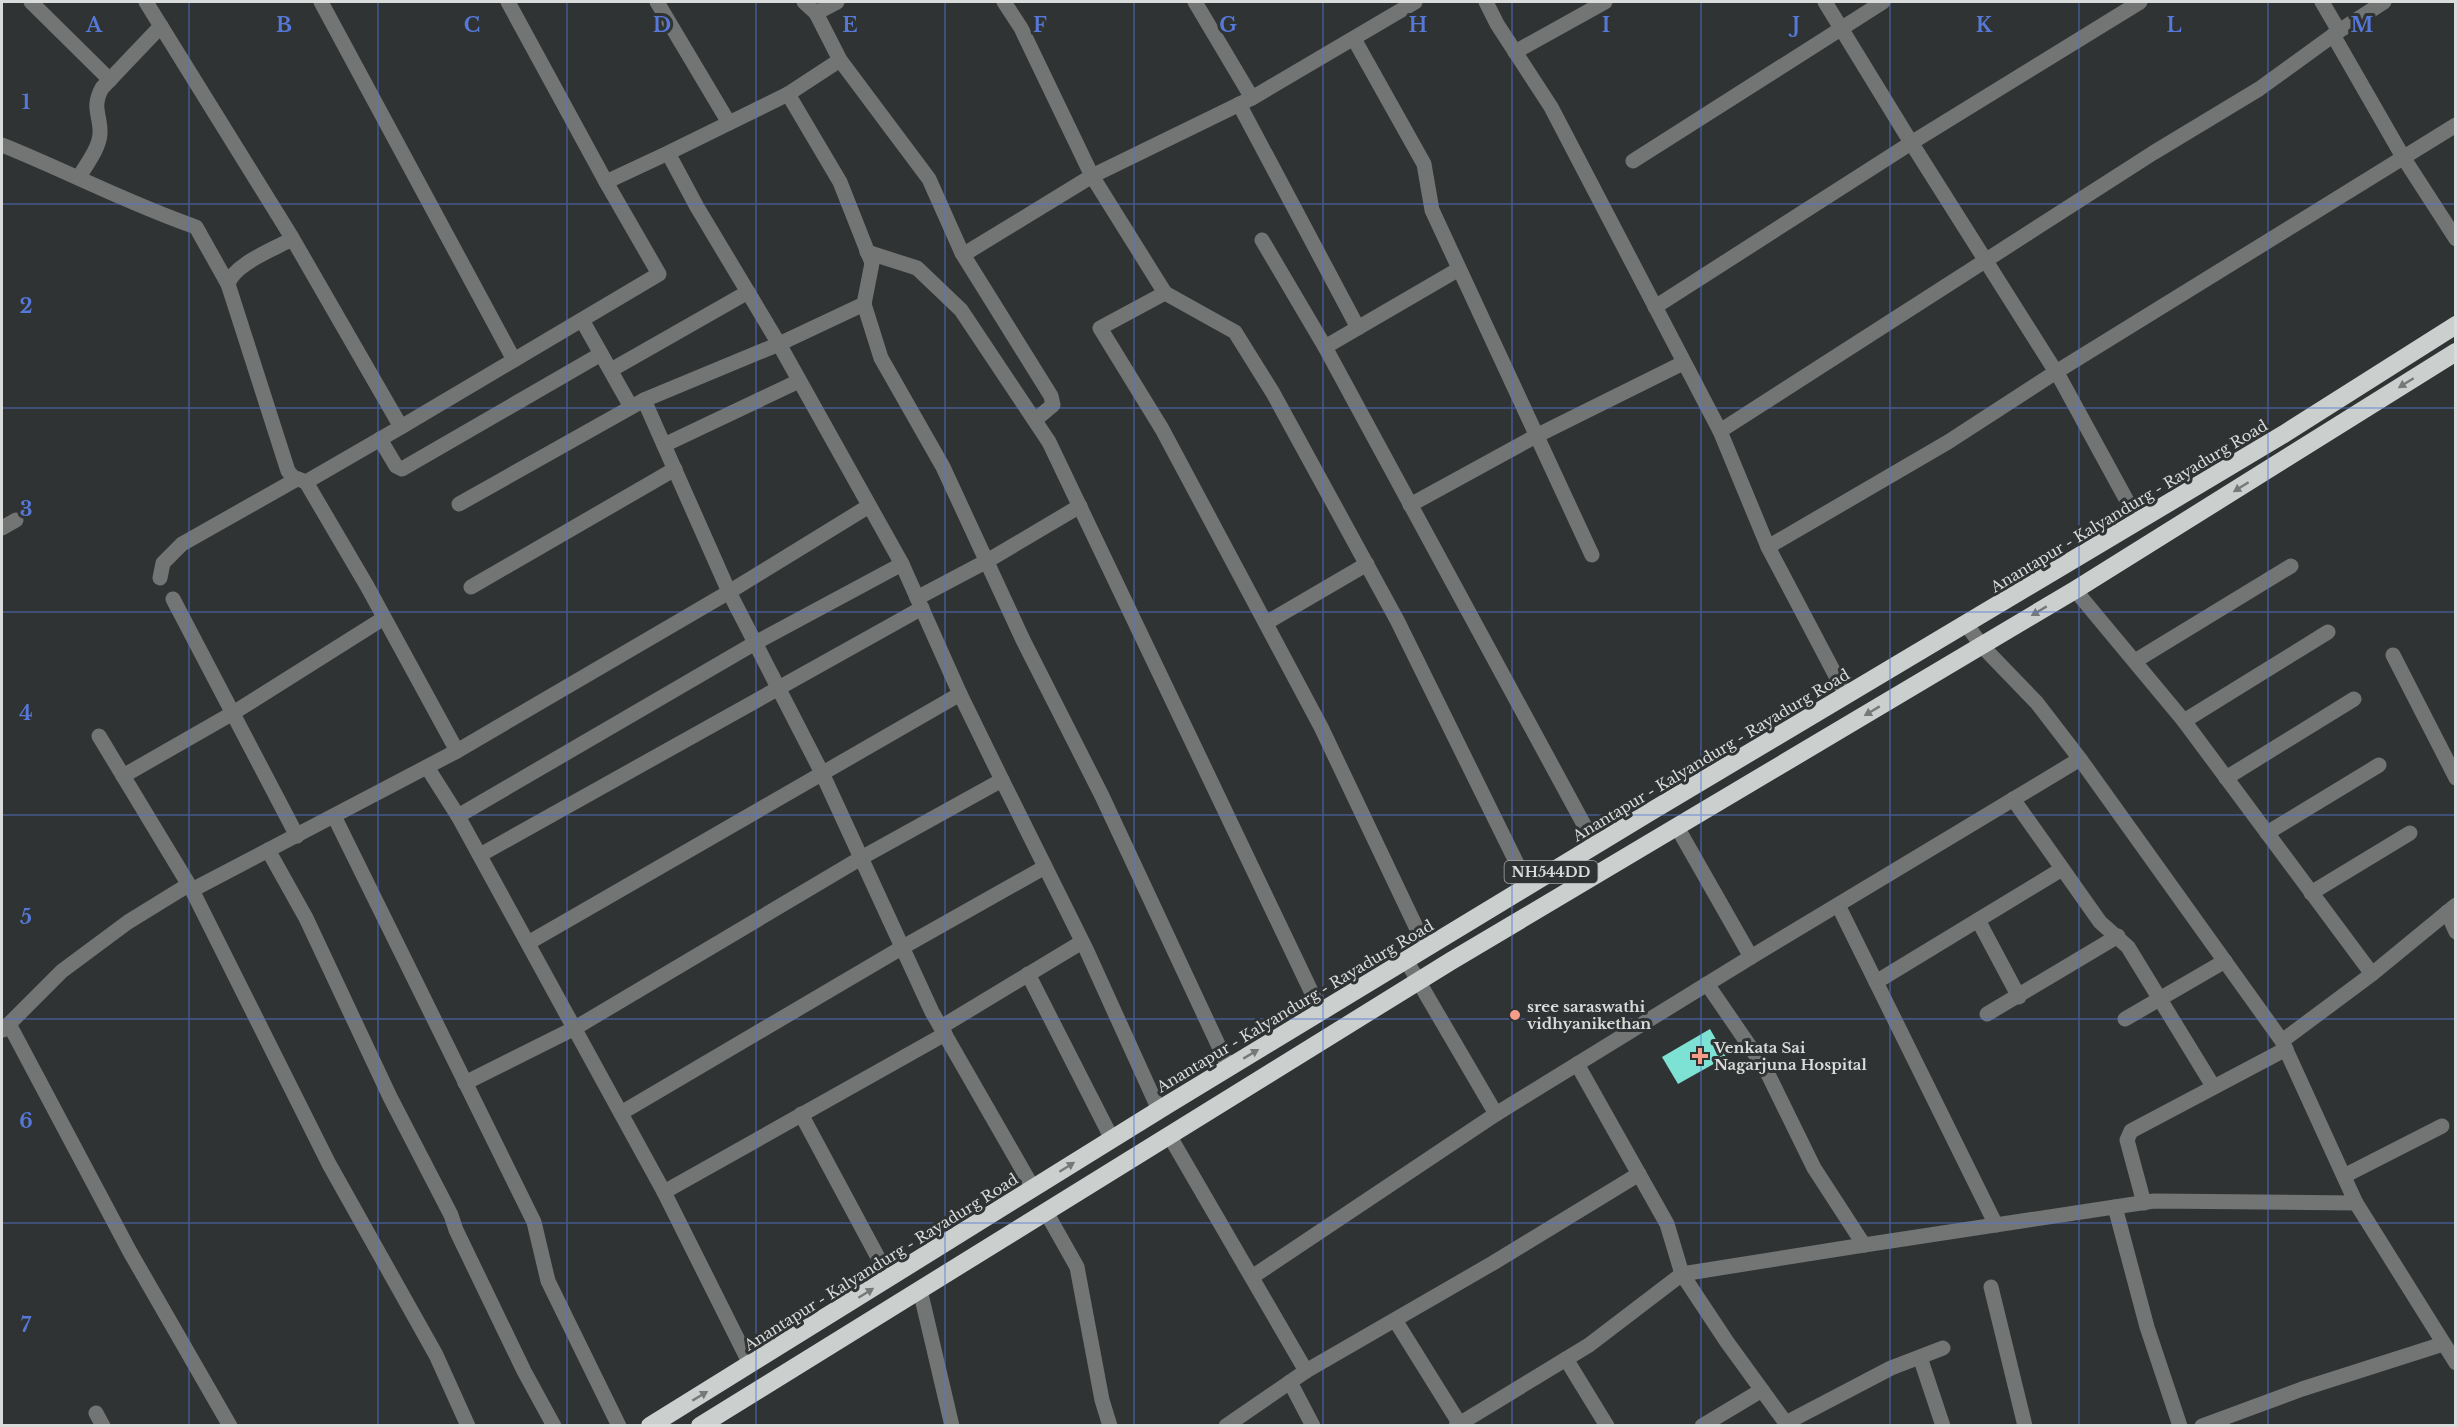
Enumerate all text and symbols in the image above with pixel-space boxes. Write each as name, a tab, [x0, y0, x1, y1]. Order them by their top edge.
text: A	[85, 13, 103, 37]
text: B	[276, 13, 292, 37]
text: C	[464, 13, 480, 37]
text: D	[653, 13, 671, 37]
text: E	[842, 13, 858, 37]
text: F	[1033, 13, 1047, 37]
text: G	[1219, 13, 1237, 37]
text: H	[1409, 13, 1428, 37]
text: I	[1602, 13, 1610, 37]
text: J	[1788, 13, 1800, 37]
text: K	[1976, 13, 1993, 37]
text: L	[2166, 13, 2182, 37]
text: M	[2351, 13, 2374, 37]
text: 1	[22, 90, 31, 114]
text: 2	[19, 294, 33, 318]
one-way arrow	[2398, 377, 2414, 388]
street label: Anantapur - Kalyandurg - Rayadurg Road	[1986, 416, 2271, 597]
one-way arrow	[2233, 481, 2249, 492]
text: 3	[20, 497, 32, 521]
one-way arrow	[2031, 606, 2047, 617]
street label: Anantapur - Kalyandurg - Rayadurg Road	[1568, 665, 1853, 846]
text: 4	[19, 701, 33, 725]
one-way arrow	[1863, 705, 1880, 715]
road number: NH544DD	[1504, 861, 1598, 883]
text: 5	[20, 905, 32, 929]
street label: Anantapur - Kalyandurg - Rayadurg Road	[1152, 916, 1437, 1097]
place label: sree saraswathi vidhyanikethan	[1527, 997, 1651, 1033]
marker: sree saraswathi vidhyanikethan	[1508, 1008, 1522, 1022]
place label: Venkata Sai Nagarjuna Hospital	[1713, 1038, 1867, 1074]
marker: Venkata Sai Nagarjuna Hospital	[1691, 1047, 1709, 1065]
one-way arrow	[1243, 1049, 1259, 1060]
text: 6	[19, 1109, 33, 1133]
one-way arrow	[1059, 1162, 1075, 1173]
street label: Anantapur - Kalyandurg - Rayadurg Road	[740, 1169, 1022, 1355]
one-way arrow	[858, 1287, 874, 1298]
text: 7	[21, 1313, 32, 1337]
one-way arrow	[692, 1390, 708, 1401]

